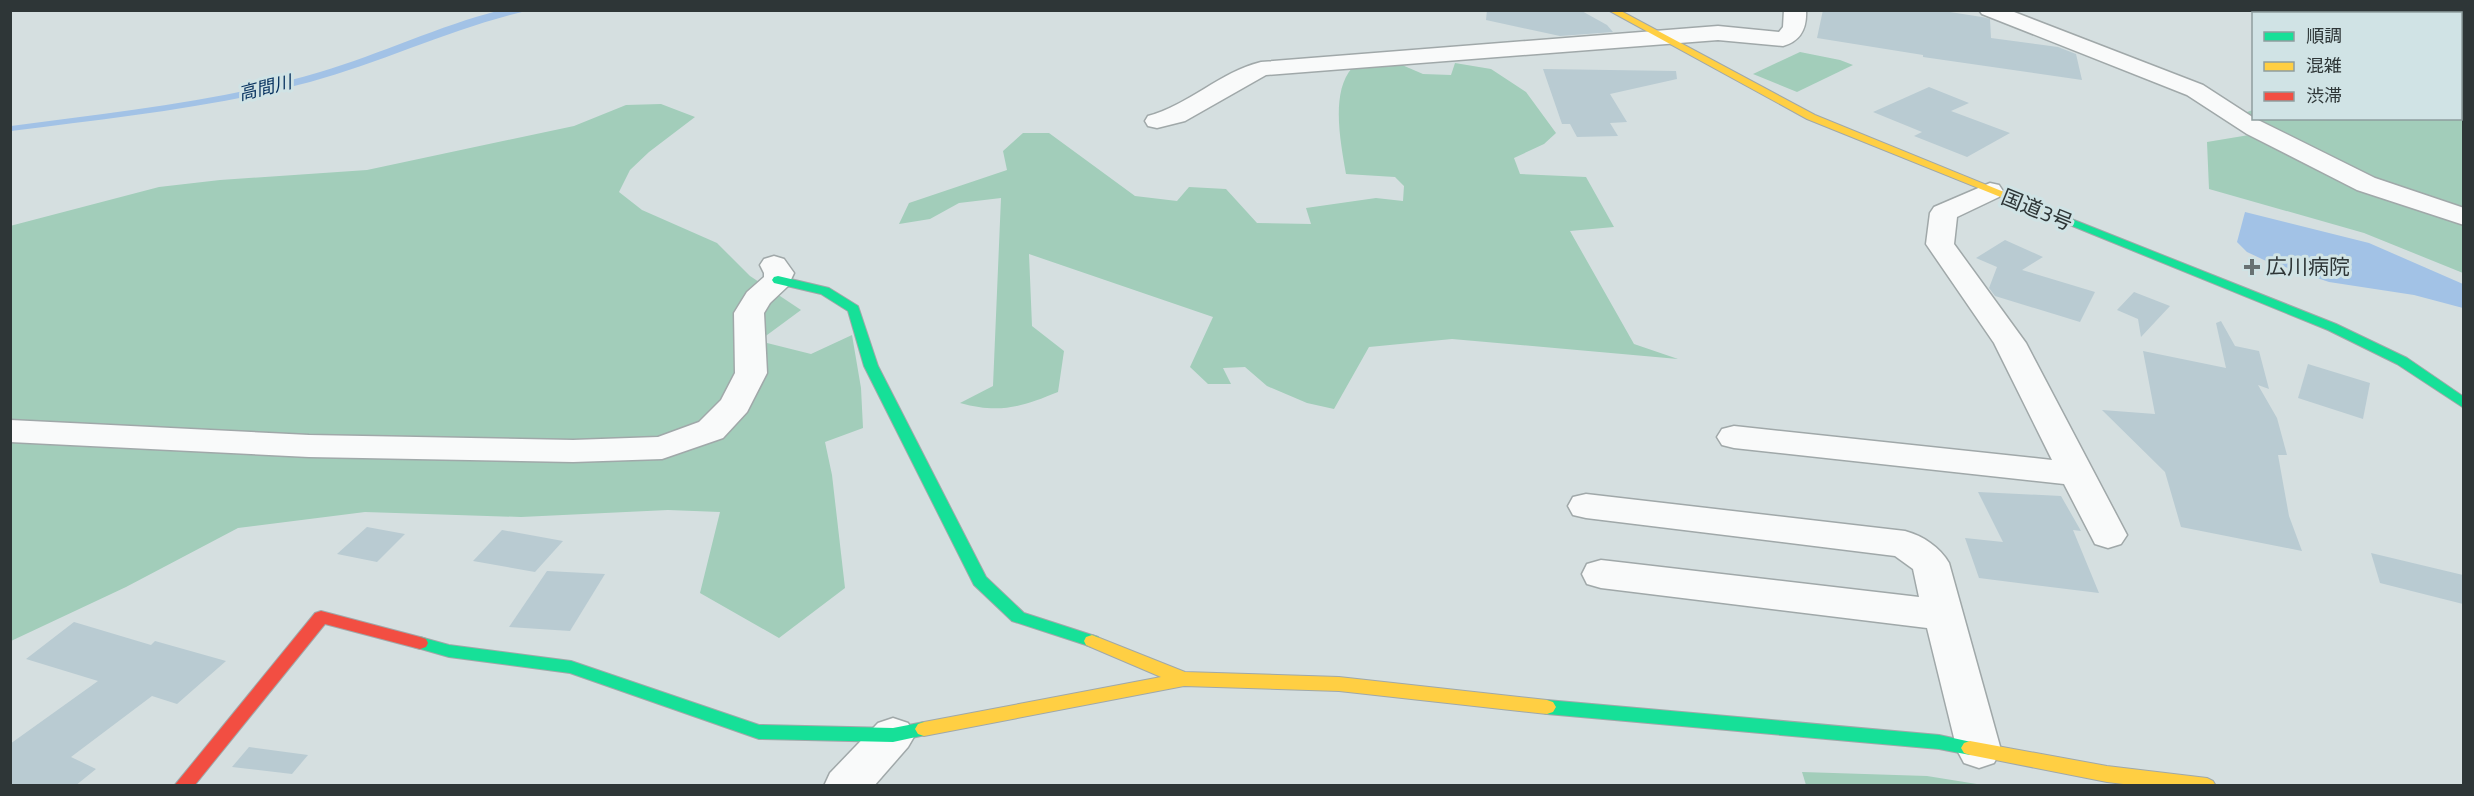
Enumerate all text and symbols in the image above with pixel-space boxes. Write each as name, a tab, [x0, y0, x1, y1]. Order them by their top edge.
legend	[2252, 12, 2462, 120]
text: 順調	[2306, 22, 2342, 49]
text: 混雑	[2306, 52, 2342, 79]
water label: 高間川	[235, 67, 296, 107]
text: 渋滞	[2306, 82, 2342, 109]
street label: 国道3号	[1997, 180, 2078, 238]
place label: 広川病院	[2266, 250, 2350, 282]
marker: 広川病院	[2243, 258, 2261, 276]

